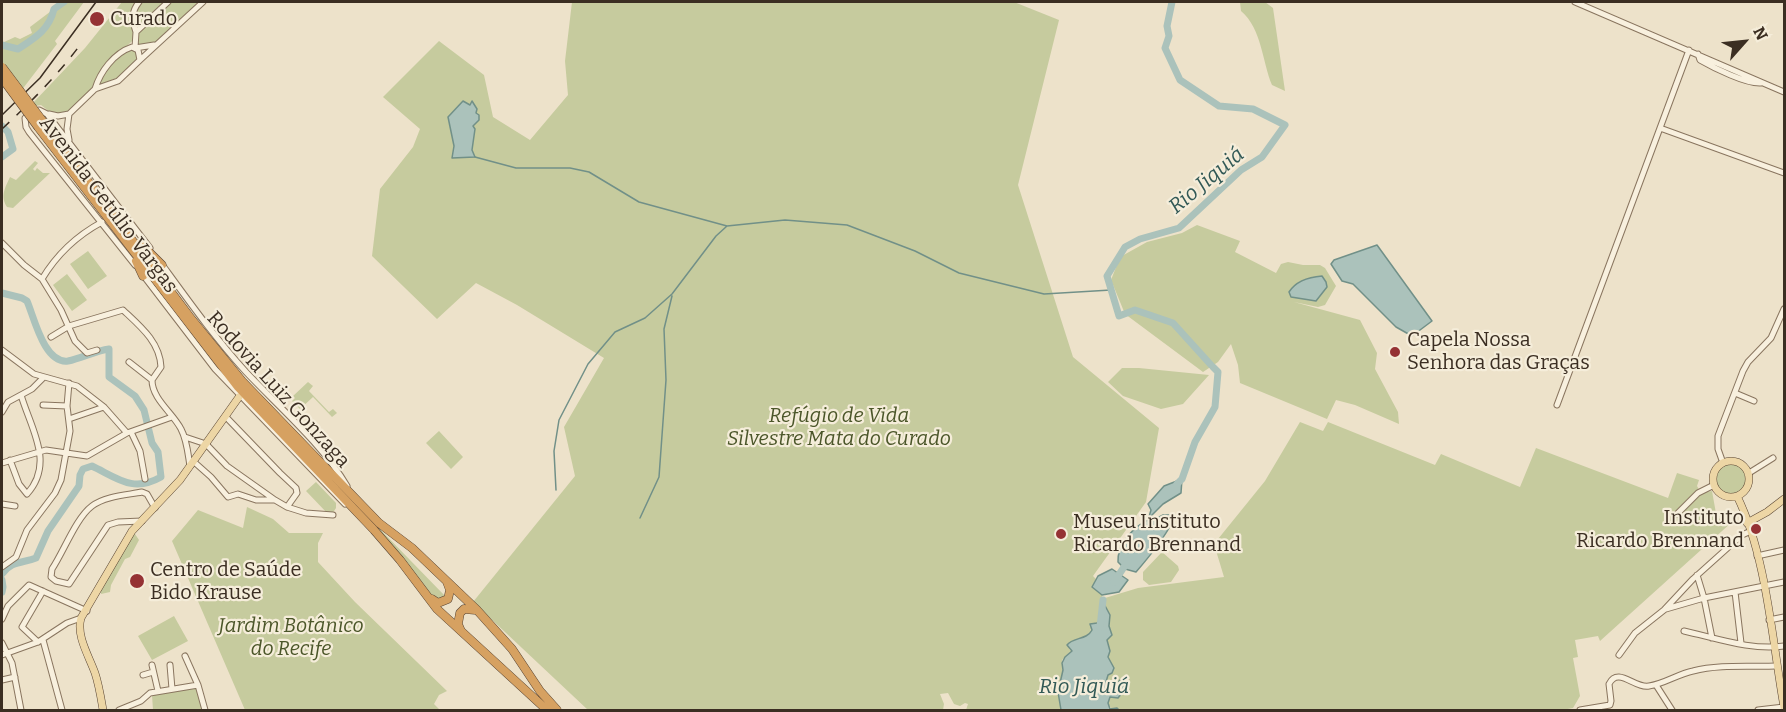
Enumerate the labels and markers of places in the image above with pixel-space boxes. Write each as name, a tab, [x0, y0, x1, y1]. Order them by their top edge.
place label: Curado	[110, 7, 177, 31]
marker: Curado	[88, 10, 106, 28]
place label: Capela Nossa Senhora das Graças	[1407, 328, 1590, 375]
marker: Capela Nossa Senhora das Graças	[1388, 345, 1402, 359]
place label: Instituto Ricardo Brennand	[1576, 506, 1744, 553]
place label: Museu Instituto Ricardo Brennand	[1073, 510, 1241, 557]
marker: Instituto Ricardo Brennand	[1749, 522, 1763, 536]
marker: Museu Instituto Ricardo Brennand	[1054, 527, 1068, 541]
place label: Centro de Saúde Bido Krause	[150, 558, 302, 605]
marker: Centro de Saúde Bido Krause	[128, 572, 146, 590]

